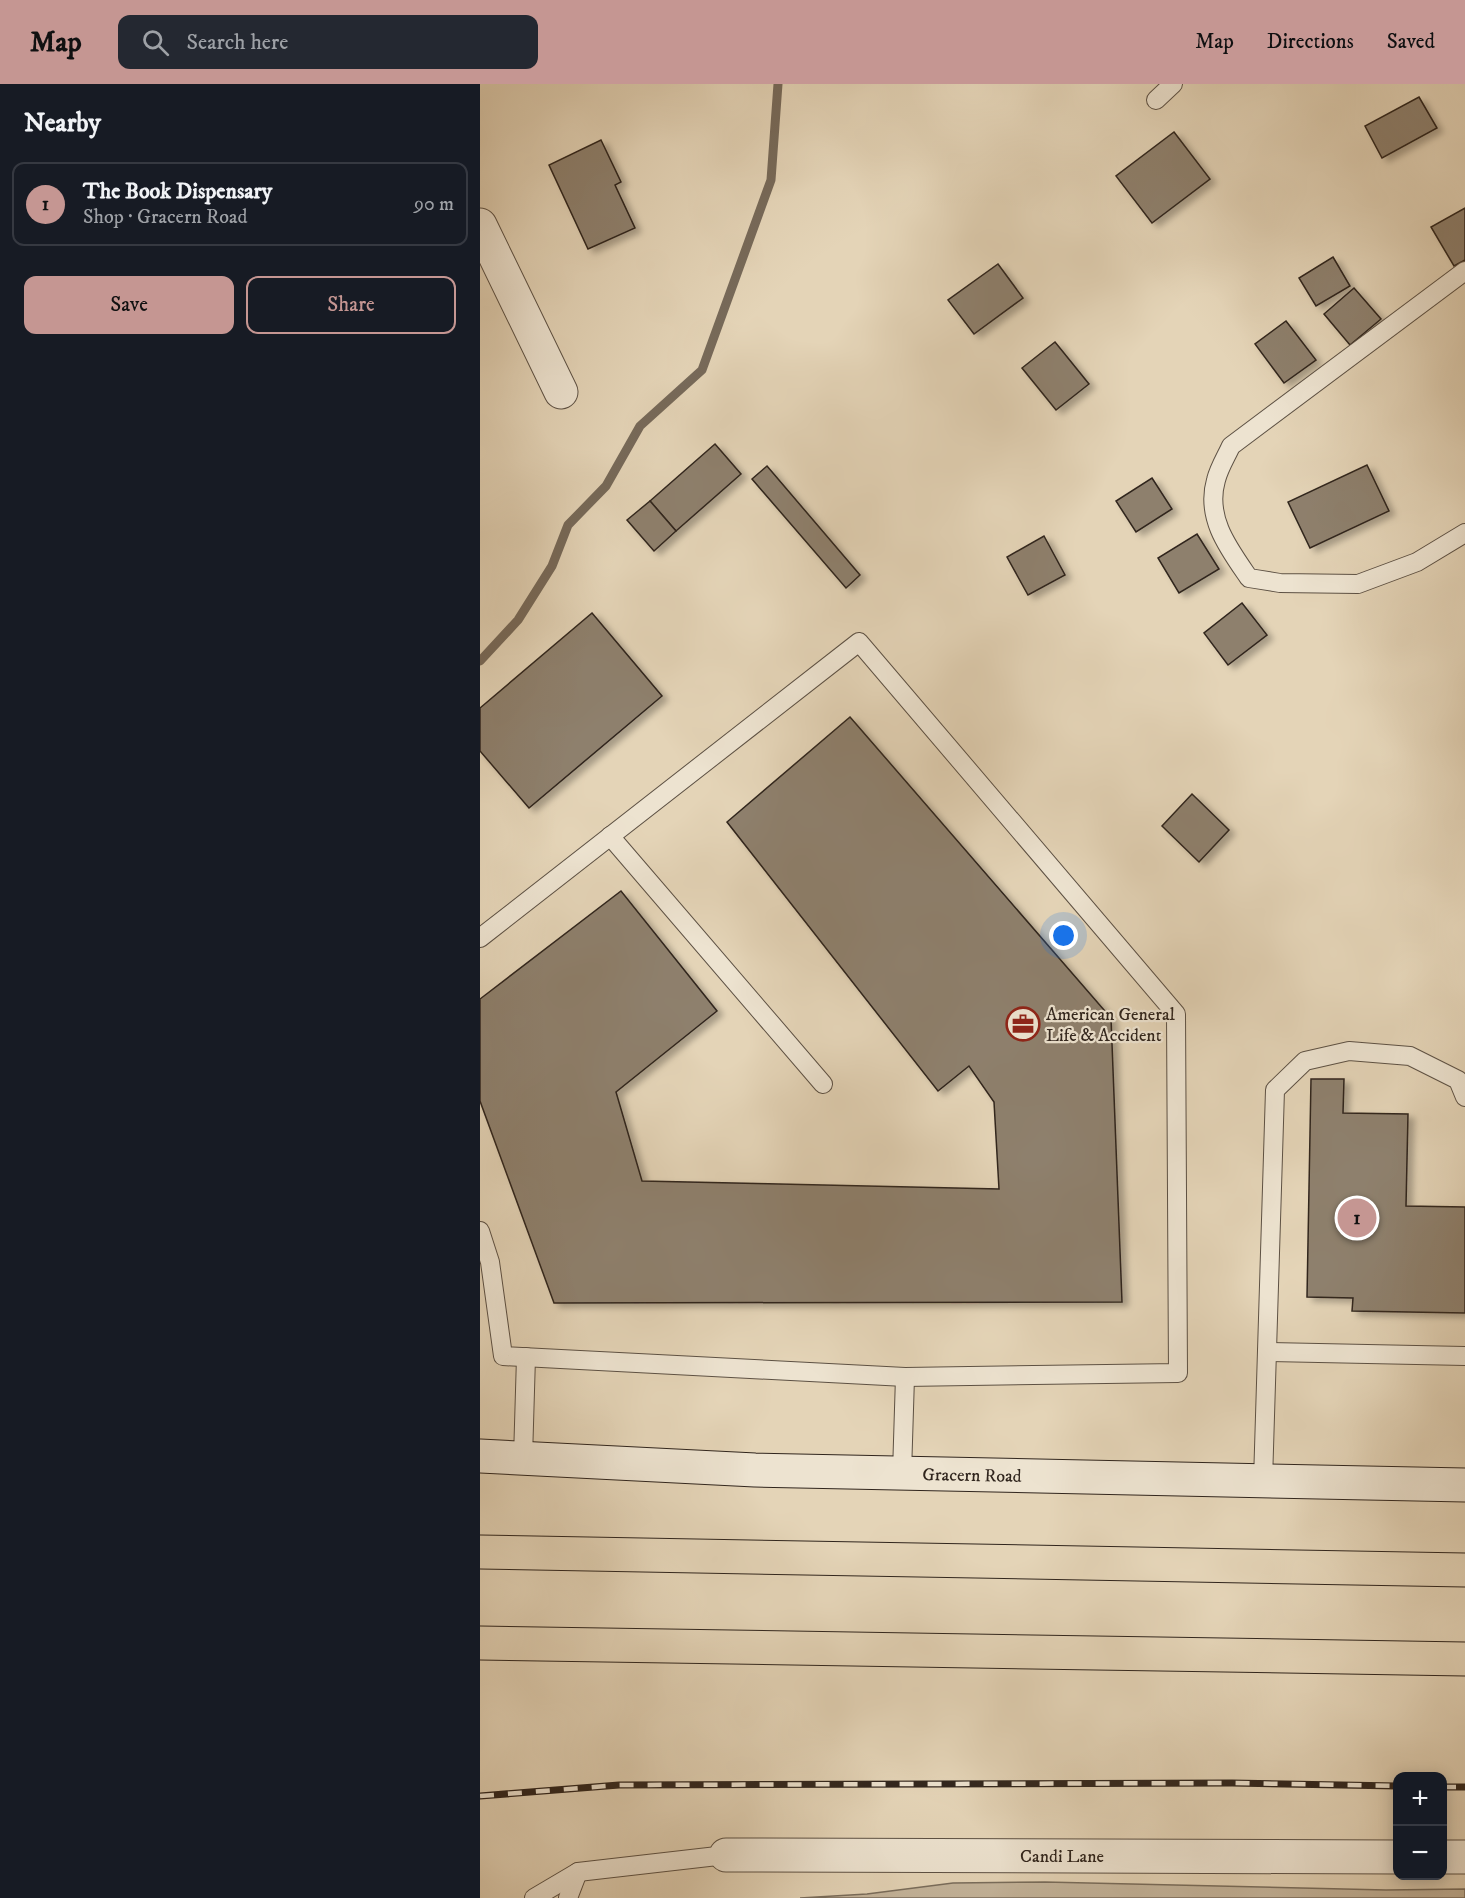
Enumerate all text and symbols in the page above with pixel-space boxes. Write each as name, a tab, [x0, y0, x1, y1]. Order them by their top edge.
search box	[118, 15, 538, 69]
text: Map	[30, 25, 82, 60]
icon: search	[139, 26, 172, 59]
text: Search here	[187, 29, 288, 56]
text: Map	[1195, 29, 1234, 55]
text: Directions	[1267, 29, 1354, 55]
text: Saved	[1387, 29, 1435, 55]
text: Nearby	[24, 107, 101, 140]
text: The Book Dispensary	[83, 178, 272, 205]
text: 1	[42, 192, 49, 217]
text: 90 m	[414, 192, 454, 217]
text: Shop · Gracern Road	[83, 205, 247, 230]
button: Save	[24, 276, 234, 334]
button: Share	[246, 276, 456, 334]
your location	[1049, 921, 1078, 950]
place label: American General Life & Accident	[1046, 1004, 1176, 1047]
office icon: American General Life & Accident	[1005, 1006, 1041, 1042]
pin: 1	[1338, 1196, 1376, 1240]
street label: Gracern Road	[922, 1464, 1022, 1488]
map controls	[1393, 1772, 1447, 1880]
button: +	[1393, 1772, 1447, 1826]
button: −	[1393, 1826, 1447, 1880]
street label: Candi Lane	[1020, 1846, 1104, 1868]

